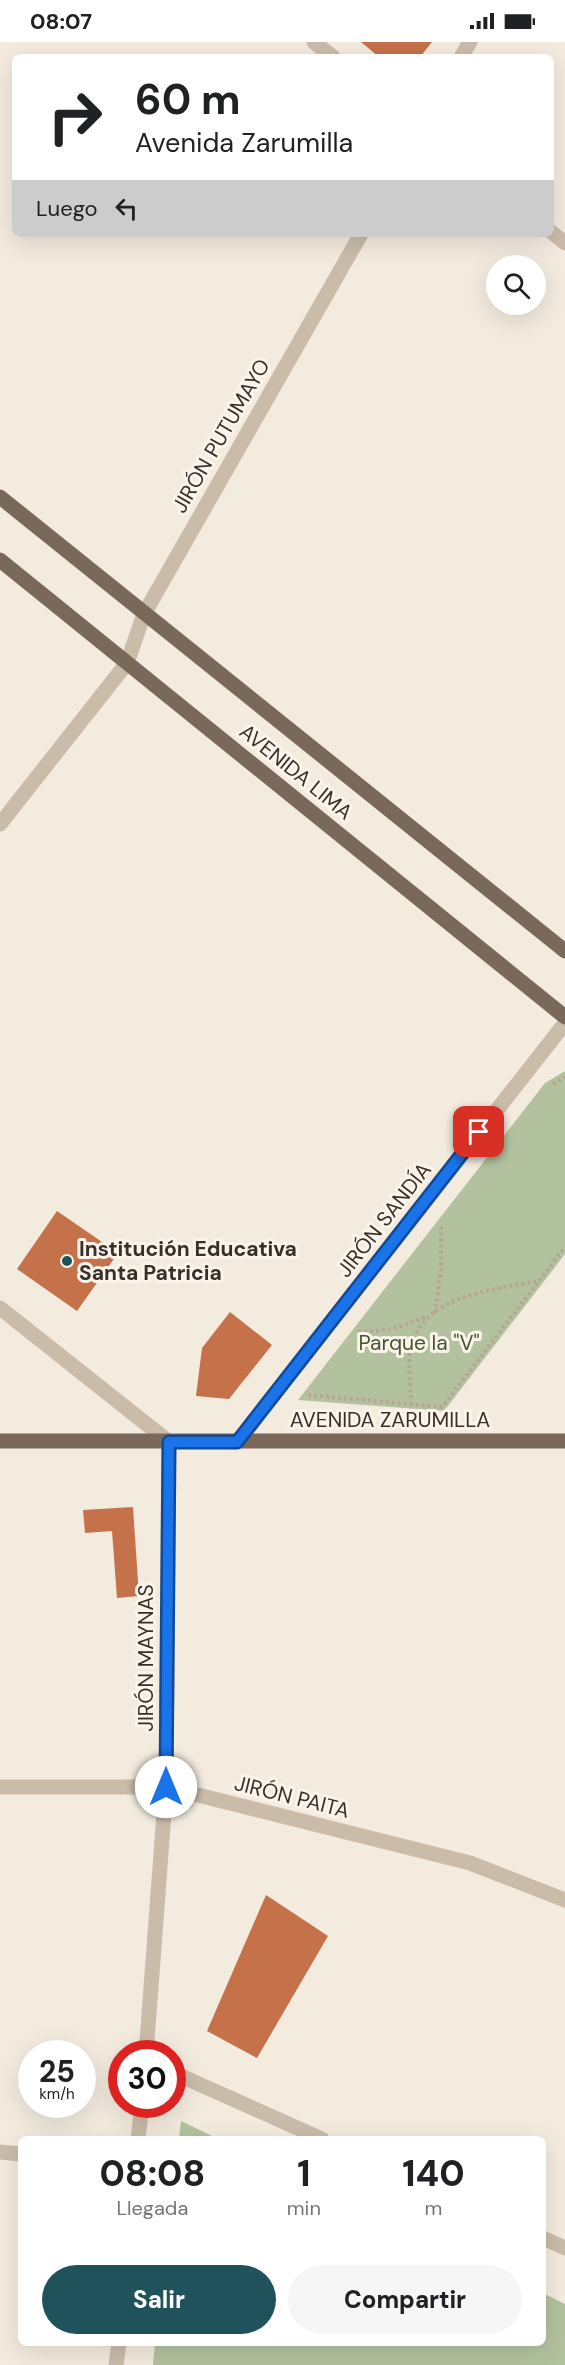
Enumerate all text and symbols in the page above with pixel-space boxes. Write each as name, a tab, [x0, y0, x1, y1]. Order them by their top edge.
text: 08:07	[30, 7, 92, 36]
text: 60 m	[135, 72, 241, 127]
icon: right	[36, 78, 114, 156]
text: Avenida Zarumilla	[135, 125, 353, 160]
icon: left	[110, 192, 143, 225]
text: Luego	[36, 194, 98, 223]
map controls	[486, 255, 546, 315]
button: search	[486, 255, 546, 315]
street label: JIRÓN PUTUMAYO	[166, 354, 276, 518]
street label: AVENIDA LIMA	[234, 718, 358, 826]
pin	[453, 1106, 504, 1157]
icon: arrive	[462, 1115, 495, 1148]
street label: JIRÓN SANDÍA	[330, 1157, 438, 1283]
place label: Institución Educativa Santa Patricia	[79, 1235, 297, 1287]
marker: Institución Educativa Santa Patricia	[60, 1254, 74, 1268]
park label: Parque la "V"	[358, 1329, 480, 1357]
street label: AVENIDA ZARUMILLA	[290, 1406, 490, 1434]
street label: JIRÓN MAYNAS	[132, 1584, 160, 1732]
position arrow	[134, 1755, 198, 1819]
street label: JIRÓN PAITA	[232, 1769, 352, 1825]
speed limit sign: 30	[108, 2040, 186, 2118]
text: 25	[39, 2052, 75, 2091]
text: km/h	[39, 2084, 75, 2104]
text: 08:08	[99, 2150, 205, 2197]
text: 1	[297, 2150, 310, 2197]
text: 140	[402, 2150, 465, 2197]
text: Llegada	[117, 2195, 188, 2221]
text: min	[287, 2195, 321, 2221]
text: m	[425, 2195, 442, 2221]
button: Salir	[42, 2265, 276, 2334]
button: Compartir	[288, 2265, 522, 2334]

